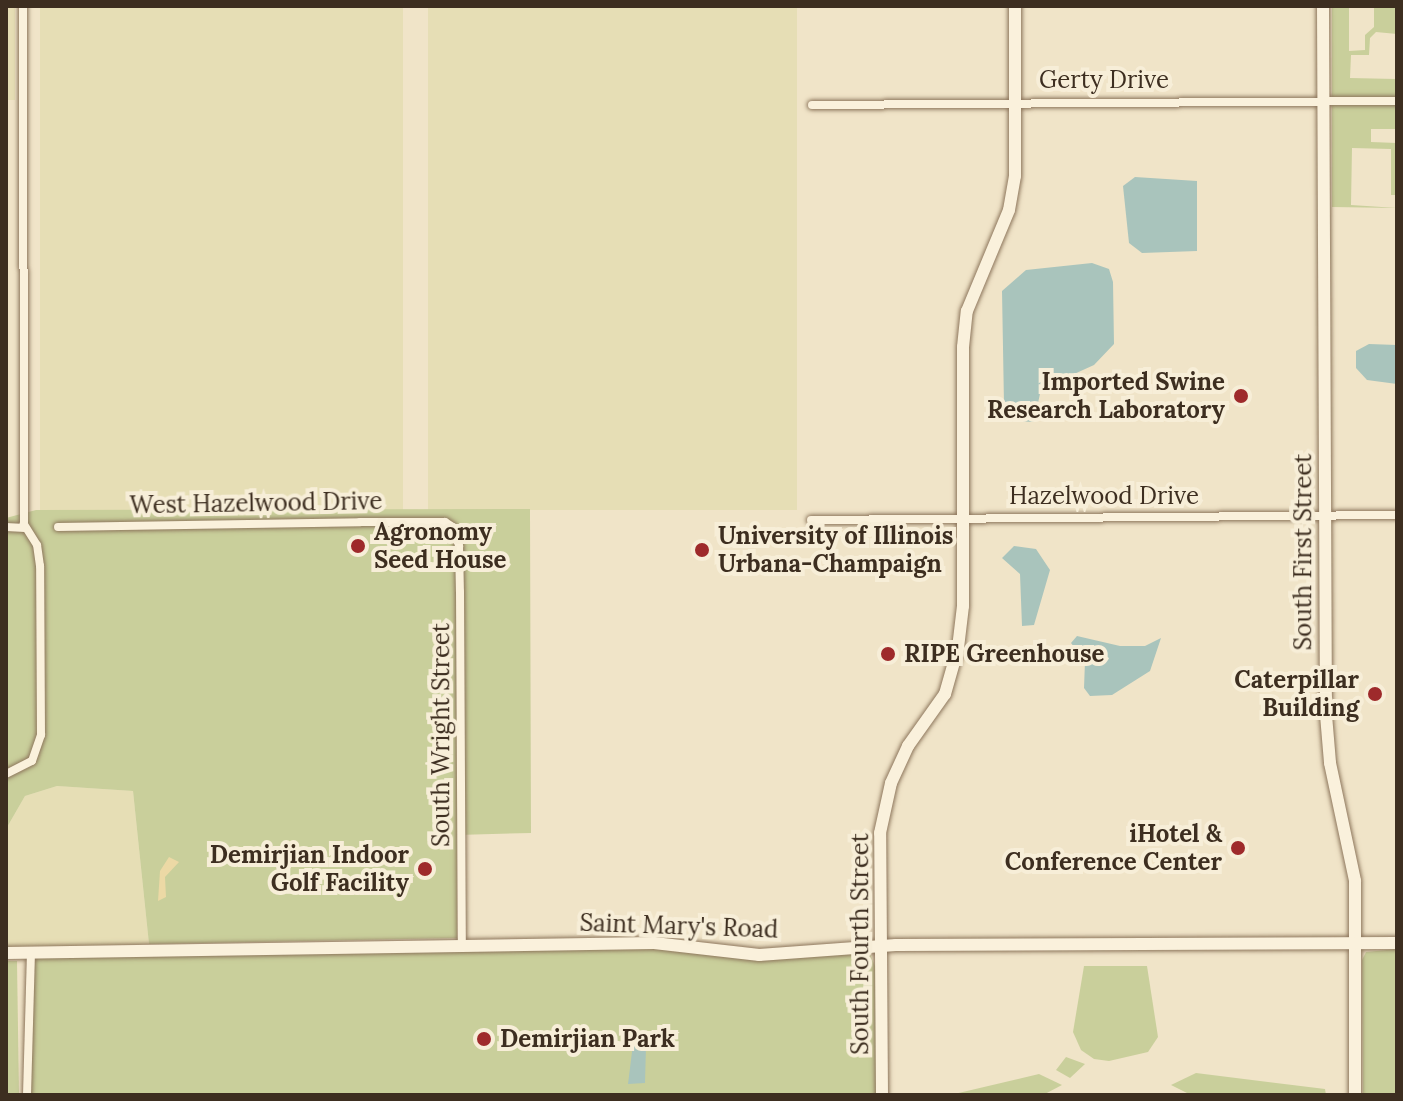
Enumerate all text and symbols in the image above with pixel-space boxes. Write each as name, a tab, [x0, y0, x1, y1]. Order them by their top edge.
street label: Gerty Drive	[1039, 66, 1169, 94]
place label: Imported Swine Research Laboratory	[987, 368, 1225, 424]
marker: Imported Swine Research Laboratory	[1232, 387, 1250, 405]
street label: South First Street	[1289, 454, 1317, 650]
street label: Hazelwood Drive	[1009, 482, 1199, 510]
street label: West Hazelwood Drive	[129, 486, 383, 520]
place label: Agronomy Seed House	[374, 518, 507, 574]
place label: University of Illinois Urbana-Champaign	[718, 522, 954, 578]
marker: Agronomy Seed House	[349, 537, 367, 555]
marker: University of Illinois Urbana-Champaign	[693, 541, 711, 559]
street label: South Wright Street	[427, 623, 455, 847]
place label: RIPE Greenhouse	[904, 640, 1105, 668]
marker: RIPE Greenhouse	[879, 645, 897, 663]
place label: Caterpillar Building	[1234, 666, 1359, 722]
marker: Caterpillar Building	[1366, 685, 1384, 703]
place label: iHotel & Conference Center	[1005, 820, 1222, 876]
street label: South Fourth Street	[846, 833, 874, 1055]
marker: iHotel & Conference Center	[1229, 839, 1247, 857]
place label: Demirjian Indoor Golf Facility	[210, 841, 409, 897]
marker: Demirjian Indoor Golf Facility	[416, 860, 434, 878]
street label: Saint Mary's Road	[579, 908, 779, 944]
place label: Demirjian Park	[500, 1025, 675, 1053]
marker: Demirjian Park	[475, 1030, 493, 1048]

